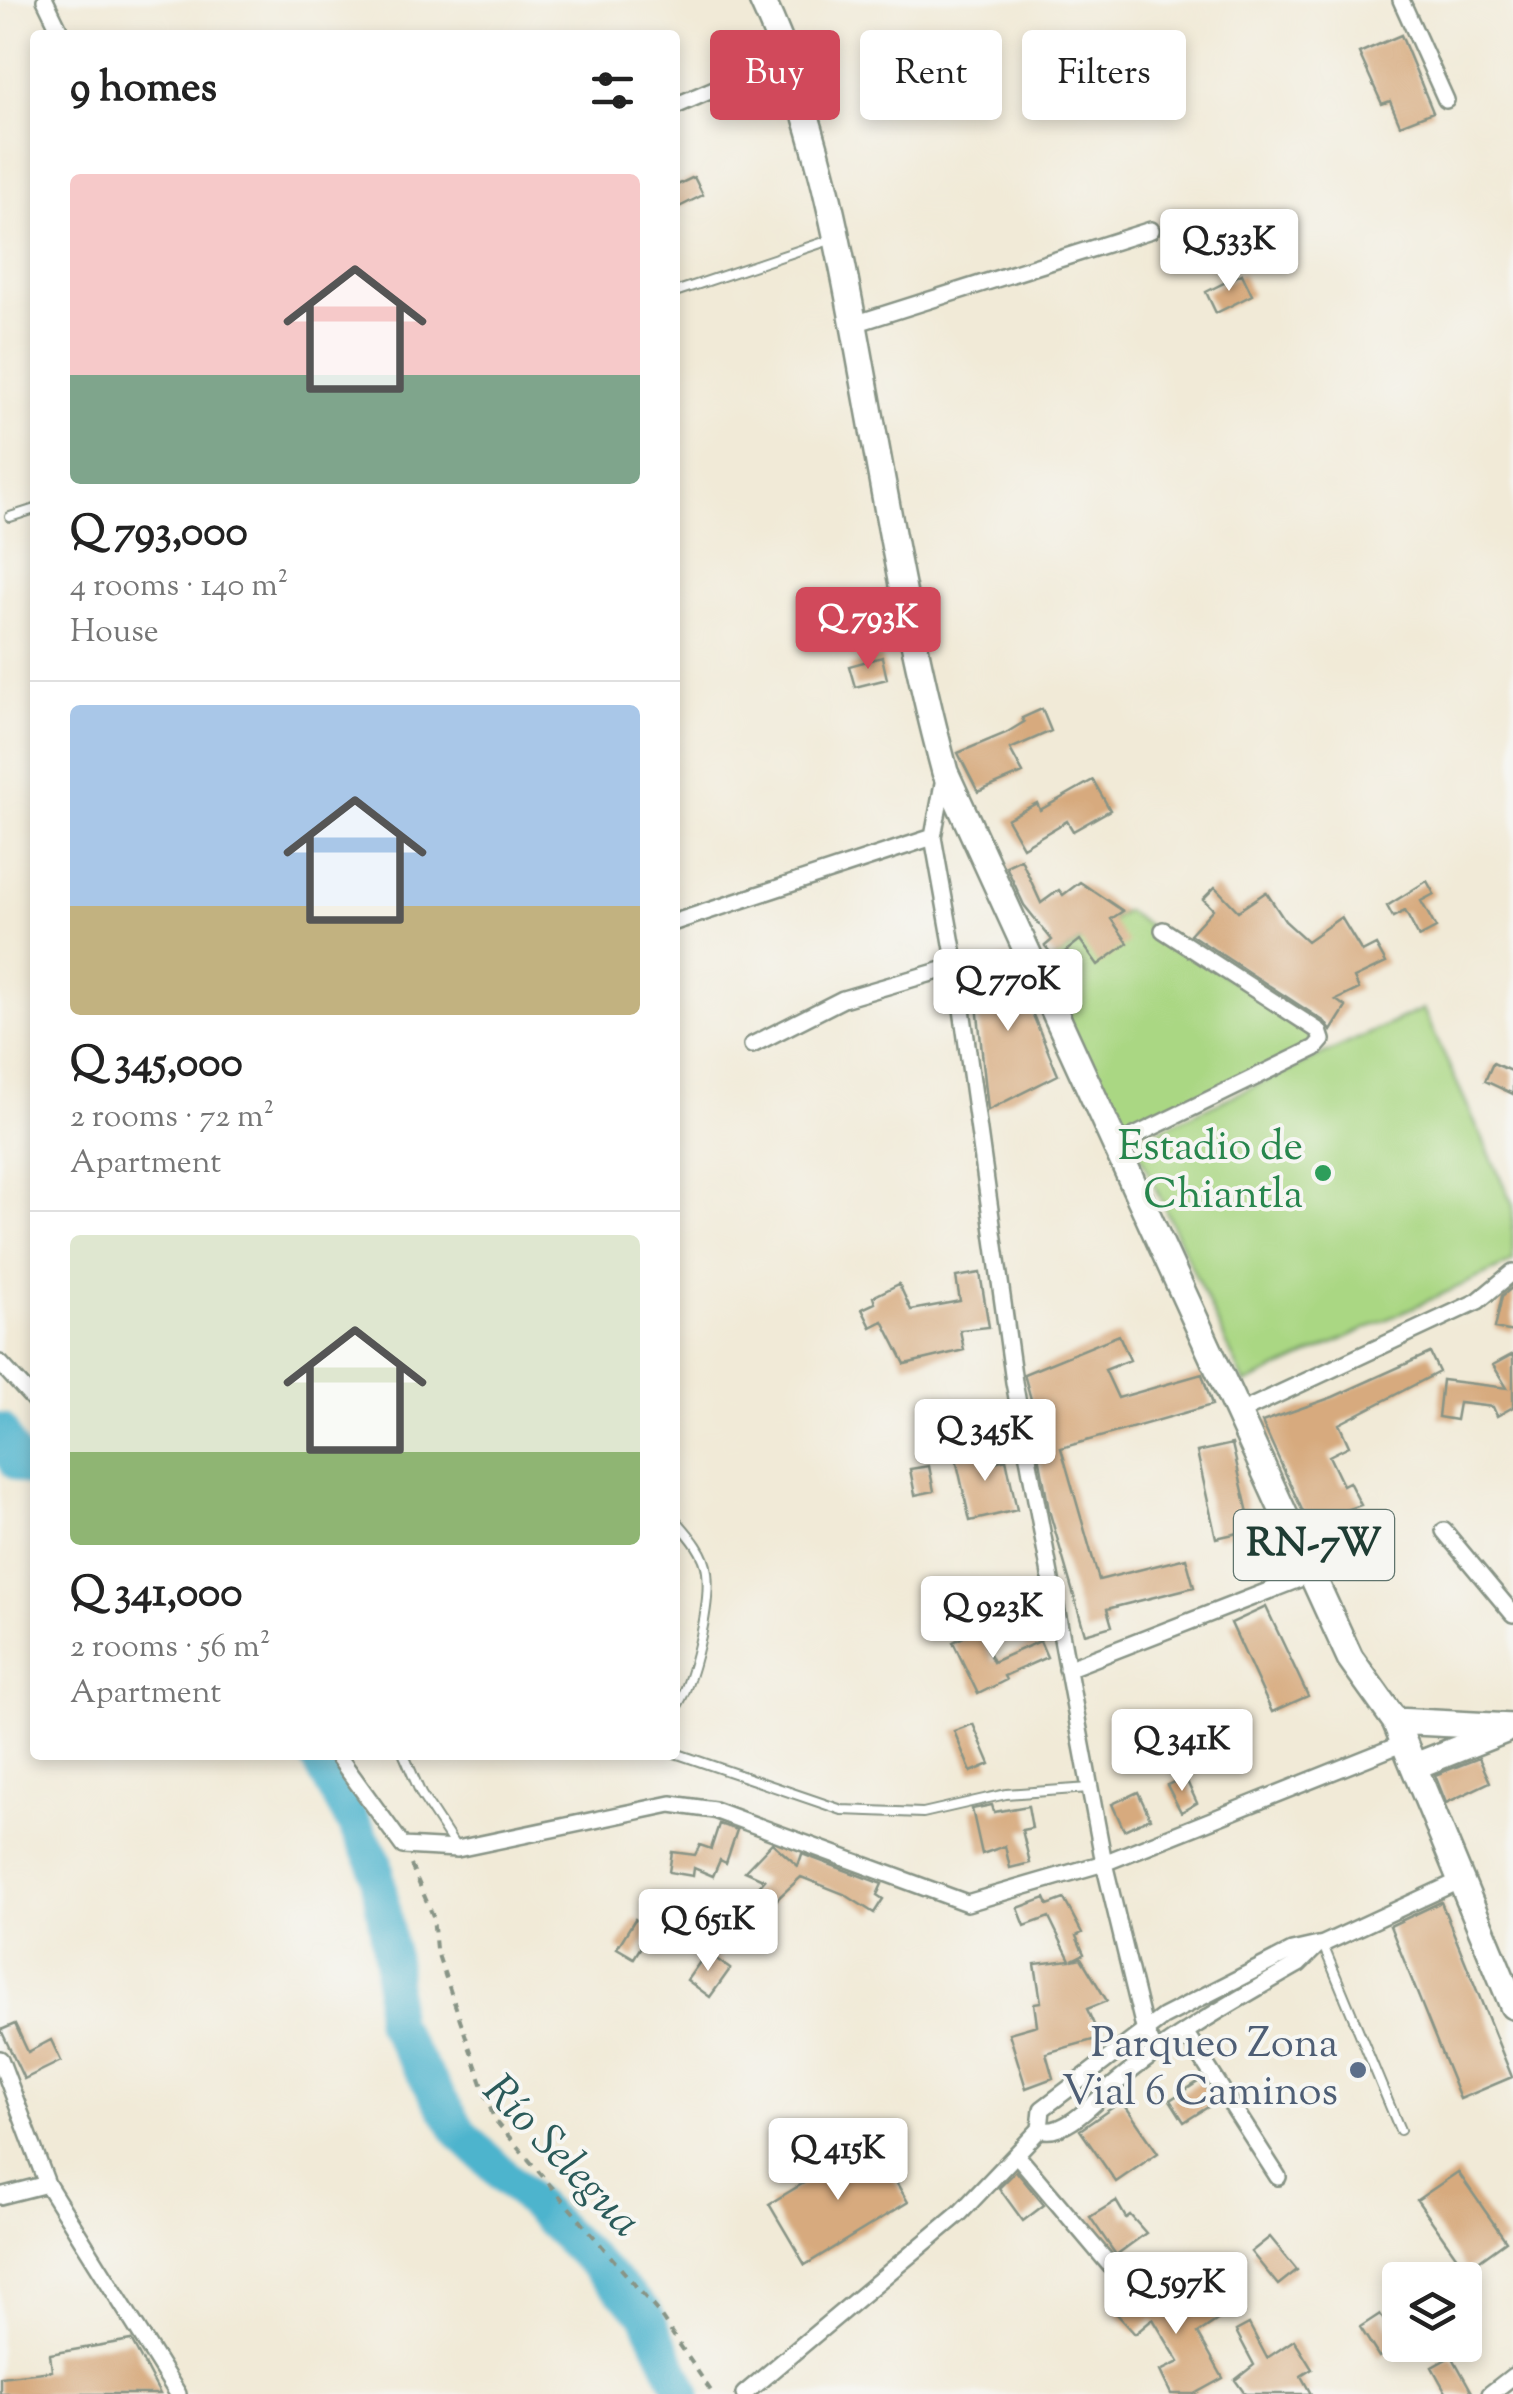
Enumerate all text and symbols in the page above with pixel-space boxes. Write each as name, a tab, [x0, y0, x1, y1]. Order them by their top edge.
chip: Buy	[710, 30, 840, 120]
chip: Rent	[860, 30, 1002, 120]
chip: Filters	[1022, 30, 1186, 120]
text: 9 homes	[70, 60, 217, 120]
icon: filters	[585, 63, 640, 118]
pin: Q 533K	[1148, 209, 1310, 294]
text: Q 533K	[1182, 218, 1276, 264]
icon: home	[265, 239, 445, 419]
text: Q 793,000	[70, 504, 248, 564]
text: 4 rooms · 140 m²	[70, 564, 288, 610]
pin: Q 793K	[787, 587, 949, 672]
text: Q 793K	[818, 596, 918, 642]
text: House	[70, 610, 159, 656]
icon: home	[265, 770, 445, 950]
pin: Q 770K	[927, 949, 1089, 1034]
text: Q 770K	[955, 958, 1061, 1004]
text: Q 345,000	[70, 1035, 243, 1095]
text: 2 rooms · 72 m²	[70, 1095, 274, 1141]
place label: Estadio de Chiantla	[1118, 1119, 1303, 1227]
text: Apartment	[70, 1141, 221, 1187]
marker: Estadio de Chiantla	[1312, 1162, 1334, 1184]
icon: home	[265, 1300, 445, 1480]
pin: Q 345K	[904, 1399, 1066, 1484]
text: Q 345K	[937, 1408, 1033, 1454]
road number: RN-7W	[1234, 1510, 1394, 1580]
text: Q 341,000	[70, 1565, 243, 1625]
pin: Q 923K	[912, 1576, 1074, 1661]
text: Q 923K	[943, 1585, 1043, 1631]
text: 2 rooms · 56 m²	[70, 1625, 270, 1671]
text: Apartment	[70, 1671, 221, 1717]
pin: Q 341K	[1101, 1709, 1263, 1794]
text: Q 341K	[1134, 1718, 1230, 1764]
pin: Q 651K	[627, 1889, 789, 1974]
text: Q 651K	[661, 1898, 755, 1944]
place label: Parqueo Zona Vial 6 Caminos	[1062, 2016, 1338, 2124]
marker: Parqueo Zona Vial 6 Caminos	[1347, 2059, 1369, 2081]
water label: Río Selegua	[466, 2062, 654, 2254]
pin: Q 415K	[757, 2118, 919, 2203]
text: Q 415K	[791, 2127, 885, 2173]
pin: Q 597K	[1095, 2252, 1257, 2337]
text: Q 597K	[1126, 2261, 1226, 2307]
map controls	[1382, 2262, 1482, 2362]
button: layers	[1382, 2262, 1482, 2362]

